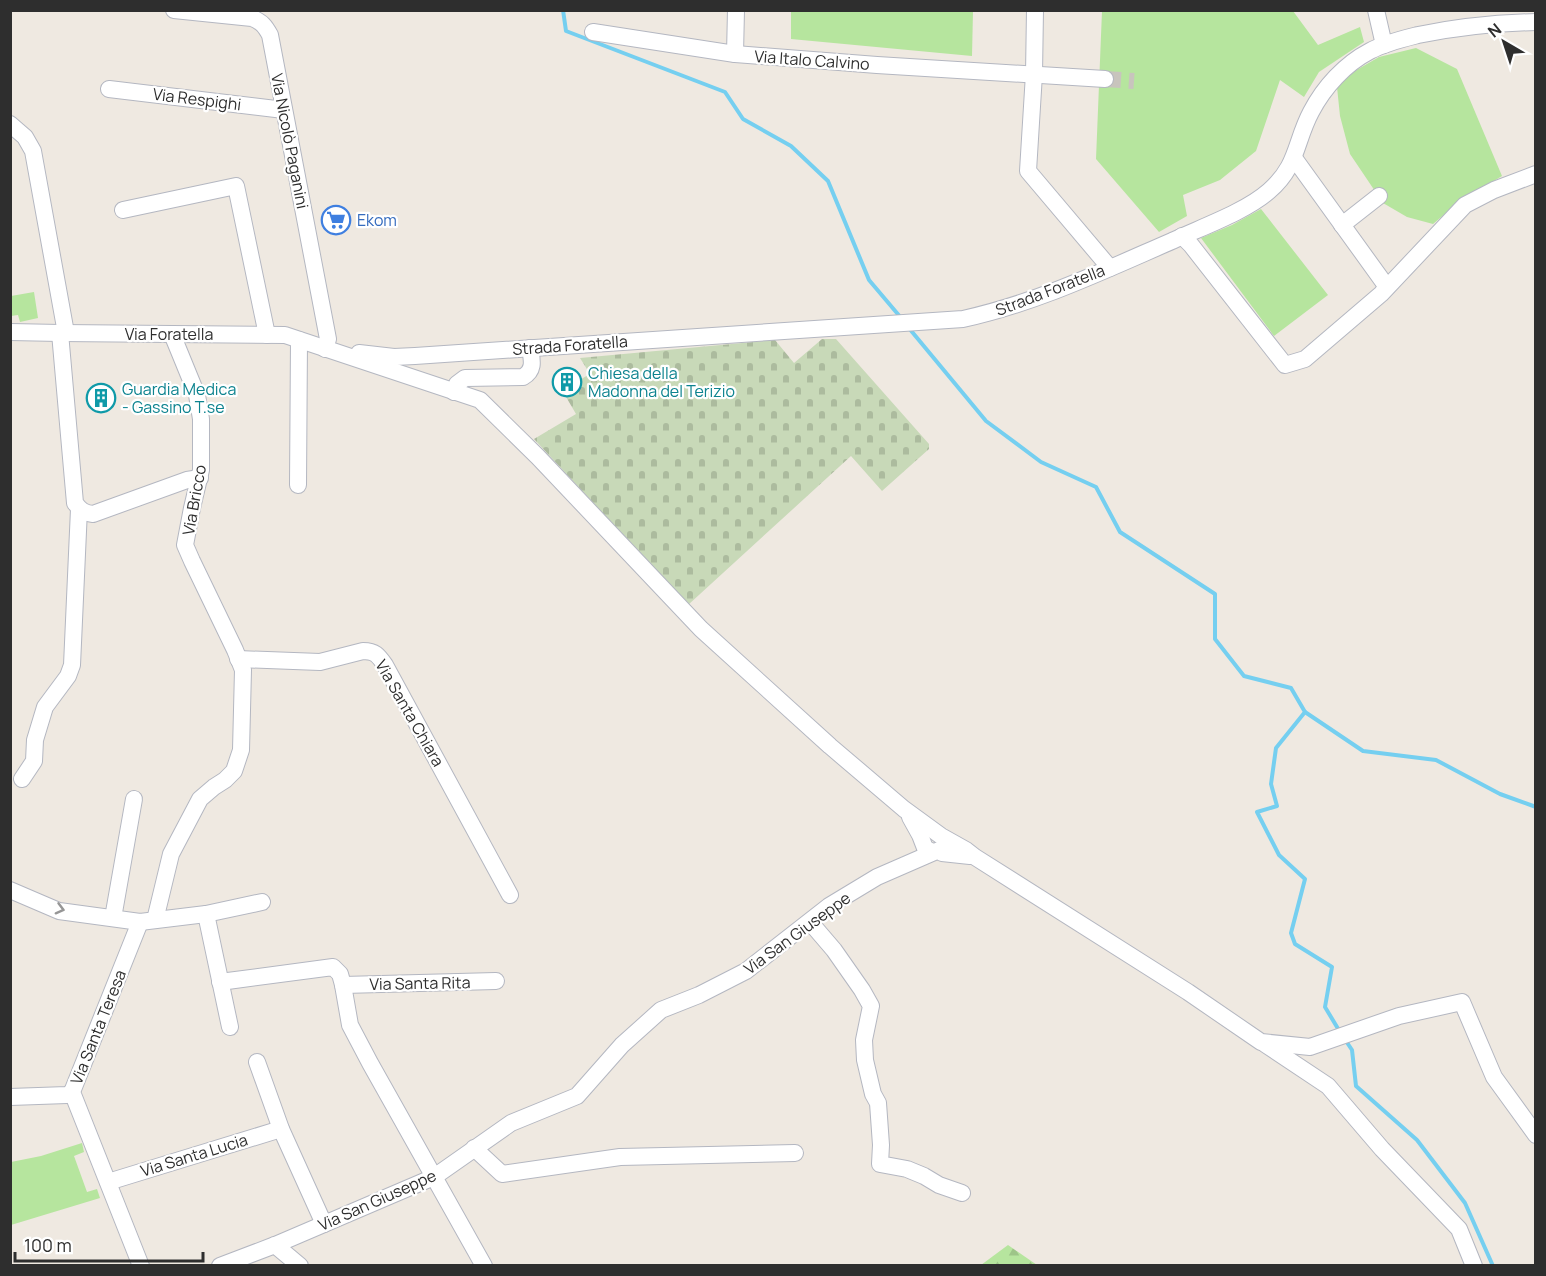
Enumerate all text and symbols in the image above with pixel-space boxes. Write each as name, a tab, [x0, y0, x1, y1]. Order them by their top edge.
north arrow	[1474, 12, 1534, 72]
text: N	[1483, 18, 1506, 43]
street label: Via Italo Calvino	[754, 45, 870, 75]
street label: Via Nicolò Paganini	[266, 71, 314, 211]
street label: Via Respighi	[152, 83, 242, 115]
supermarket icon: Ekom	[320, 204, 352, 236]
place label: Ekom	[357, 209, 397, 231]
street label: Strada Foratella	[992, 259, 1108, 321]
street label: Via Foratella	[125, 323, 213, 345]
street label: Strada Foratella	[512, 330, 628, 360]
place label: Chiesa della Madonna del Terizio	[588, 362, 735, 402]
building icon: Chiesa della Madonna del Terizio	[551, 366, 583, 398]
place label: Guardia Medica - Gassino T.se	[122, 378, 236, 418]
building icon: Guardia Medica - Gassino T.se	[85, 382, 117, 414]
street label: Via Bricco	[177, 463, 211, 537]
street label: Via Santa Chiara	[371, 656, 449, 770]
street label: Via San Giuseppe	[739, 887, 855, 979]
one-way arrow	[55, 902, 65, 915]
street label: Via Santa Teresa	[65, 966, 131, 1088]
street label: Via Santa Rita	[369, 971, 471, 995]
street label: Via Santa Lucia	[138, 1128, 250, 1182]
street label: Via San Giuseppe	[315, 1164, 439, 1236]
scale bar	[15, 1225, 202, 1263]
text: 100 m	[24, 1233, 72, 1257]

